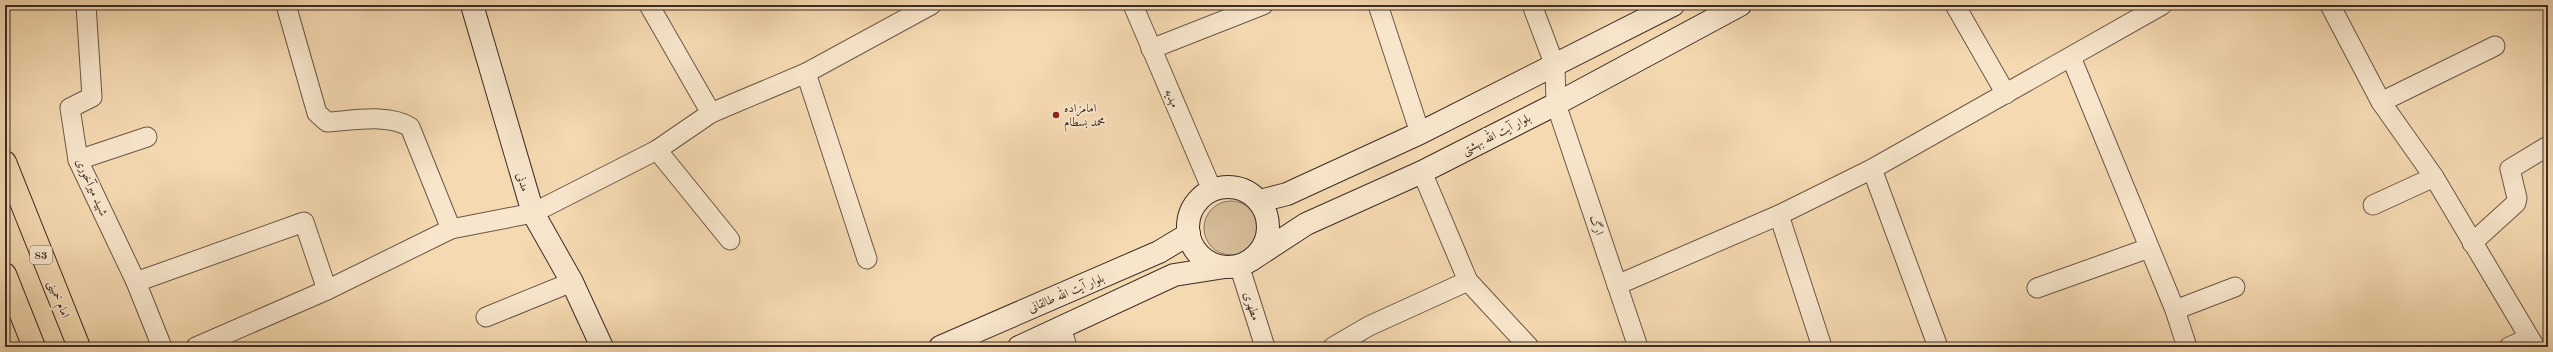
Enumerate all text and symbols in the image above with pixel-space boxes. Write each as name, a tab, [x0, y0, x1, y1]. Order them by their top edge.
street label: مهدیه	[1161, 87, 1180, 110]
place label: امامزاده محمد بسطام	[1064, 103, 1105, 133]
street label: بلوار آیت الله بهشتی	[1458, 108, 1534, 159]
marker: امامزاده محمد بسطام	[1051, 110, 1061, 120]
street label: شهید میرآخوری	[72, 156, 112, 218]
street label: مدنی	[514, 171, 531, 193]
street label: ارگ	[1587, 213, 1607, 237]
road number: 83	[30, 246, 52, 264]
street label: بلوار آیت الله طالقانی	[1025, 268, 1107, 316]
street label: امام خمینی	[41, 279, 71, 322]
street label: مطهری	[1240, 291, 1261, 322]

